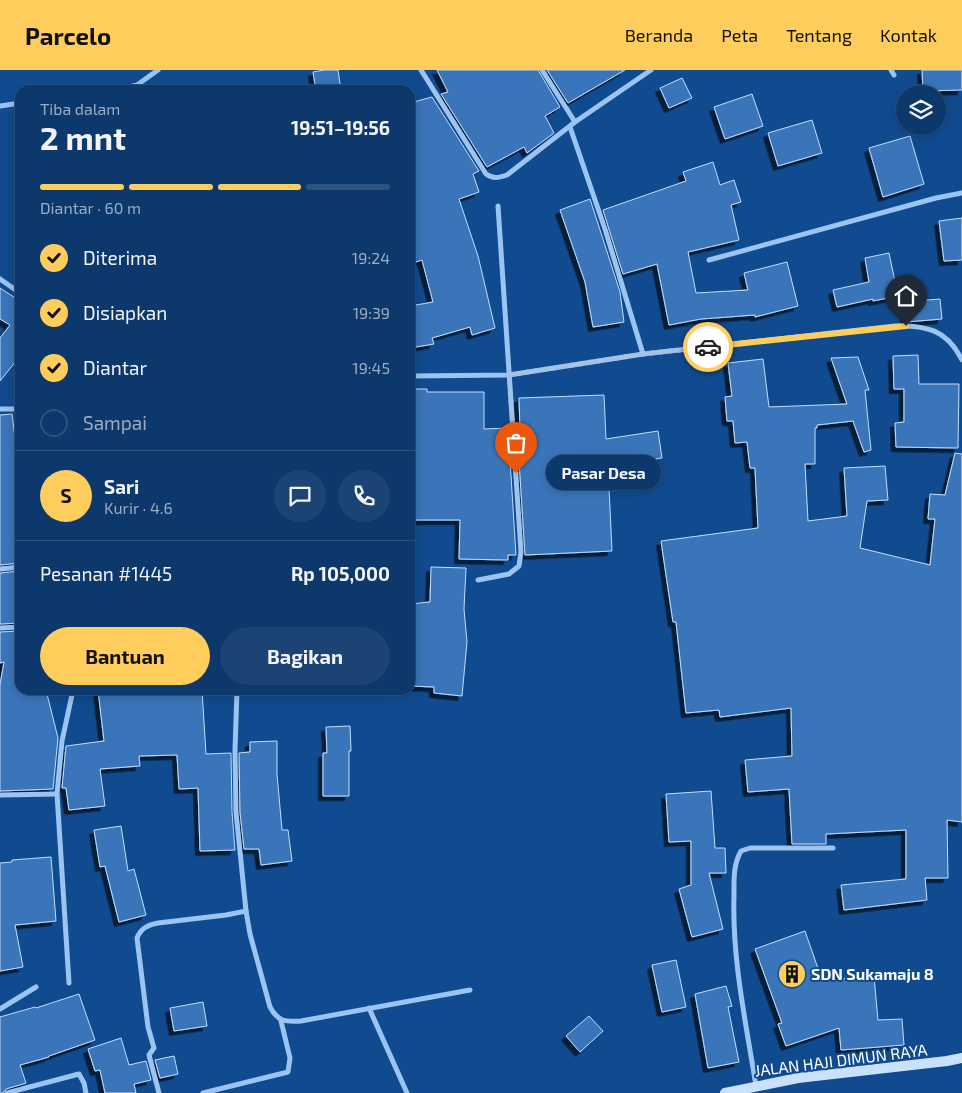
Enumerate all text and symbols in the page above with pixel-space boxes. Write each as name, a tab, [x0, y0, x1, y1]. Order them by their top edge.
text: Parcelo	[25, 21, 111, 50]
text: Beranda	[625, 24, 693, 46]
text: Peta	[721, 24, 758, 46]
text: Tentang	[786, 24, 852, 46]
text: Kontak	[880, 24, 937, 46]
map controls	[896, 85, 946, 135]
button: layers	[896, 85, 946, 135]
text: Tiba dalam	[40, 99, 120, 118]
text: 19:51–19:56	[291, 116, 390, 139]
text: 2 mnt	[40, 118, 126, 156]
text: Diantar · 60 m	[40, 198, 141, 217]
icon: check	[40, 244, 68, 272]
text: Diterima	[83, 246, 157, 269]
text: 19:24	[352, 248, 390, 267]
pin	[885, 275, 927, 326]
icon: home	[892, 282, 920, 310]
icon: check	[40, 299, 68, 327]
text: Disiapkan	[83, 301, 167, 324]
text: 19:39	[353, 303, 390, 322]
courier	[683, 322, 733, 372]
icon: car	[694, 333, 722, 361]
icon: check	[40, 354, 68, 382]
text: Diantar	[83, 356, 147, 379]
text: 19:45	[352, 358, 390, 377]
text: Sampai	[83, 411, 147, 434]
pin	[495, 422, 537, 473]
icon: bag	[502, 429, 530, 457]
callout: Pasar Desa	[546, 456, 661, 490]
text: Pasar Desa	[561, 463, 646, 482]
button: chat	[274, 470, 326, 522]
button: phone	[338, 470, 390, 522]
text: Sari	[104, 475, 139, 498]
text: S	[60, 484, 72, 507]
text: Kurir · 4.6	[104, 498, 173, 517]
text: Pesanan #1445	[40, 562, 172, 585]
text: Rp 105,000	[291, 562, 390, 585]
button: Bantuan	[40, 627, 210, 685]
button: Bagikan	[220, 627, 390, 685]
building icon: SDN Sukamaju 8	[777, 959, 807, 989]
place label: SDN Sukamaju 8	[811, 964, 934, 983]
street label: JALAN HAJI DIMUN RAYA	[754, 1039, 928, 1080]

